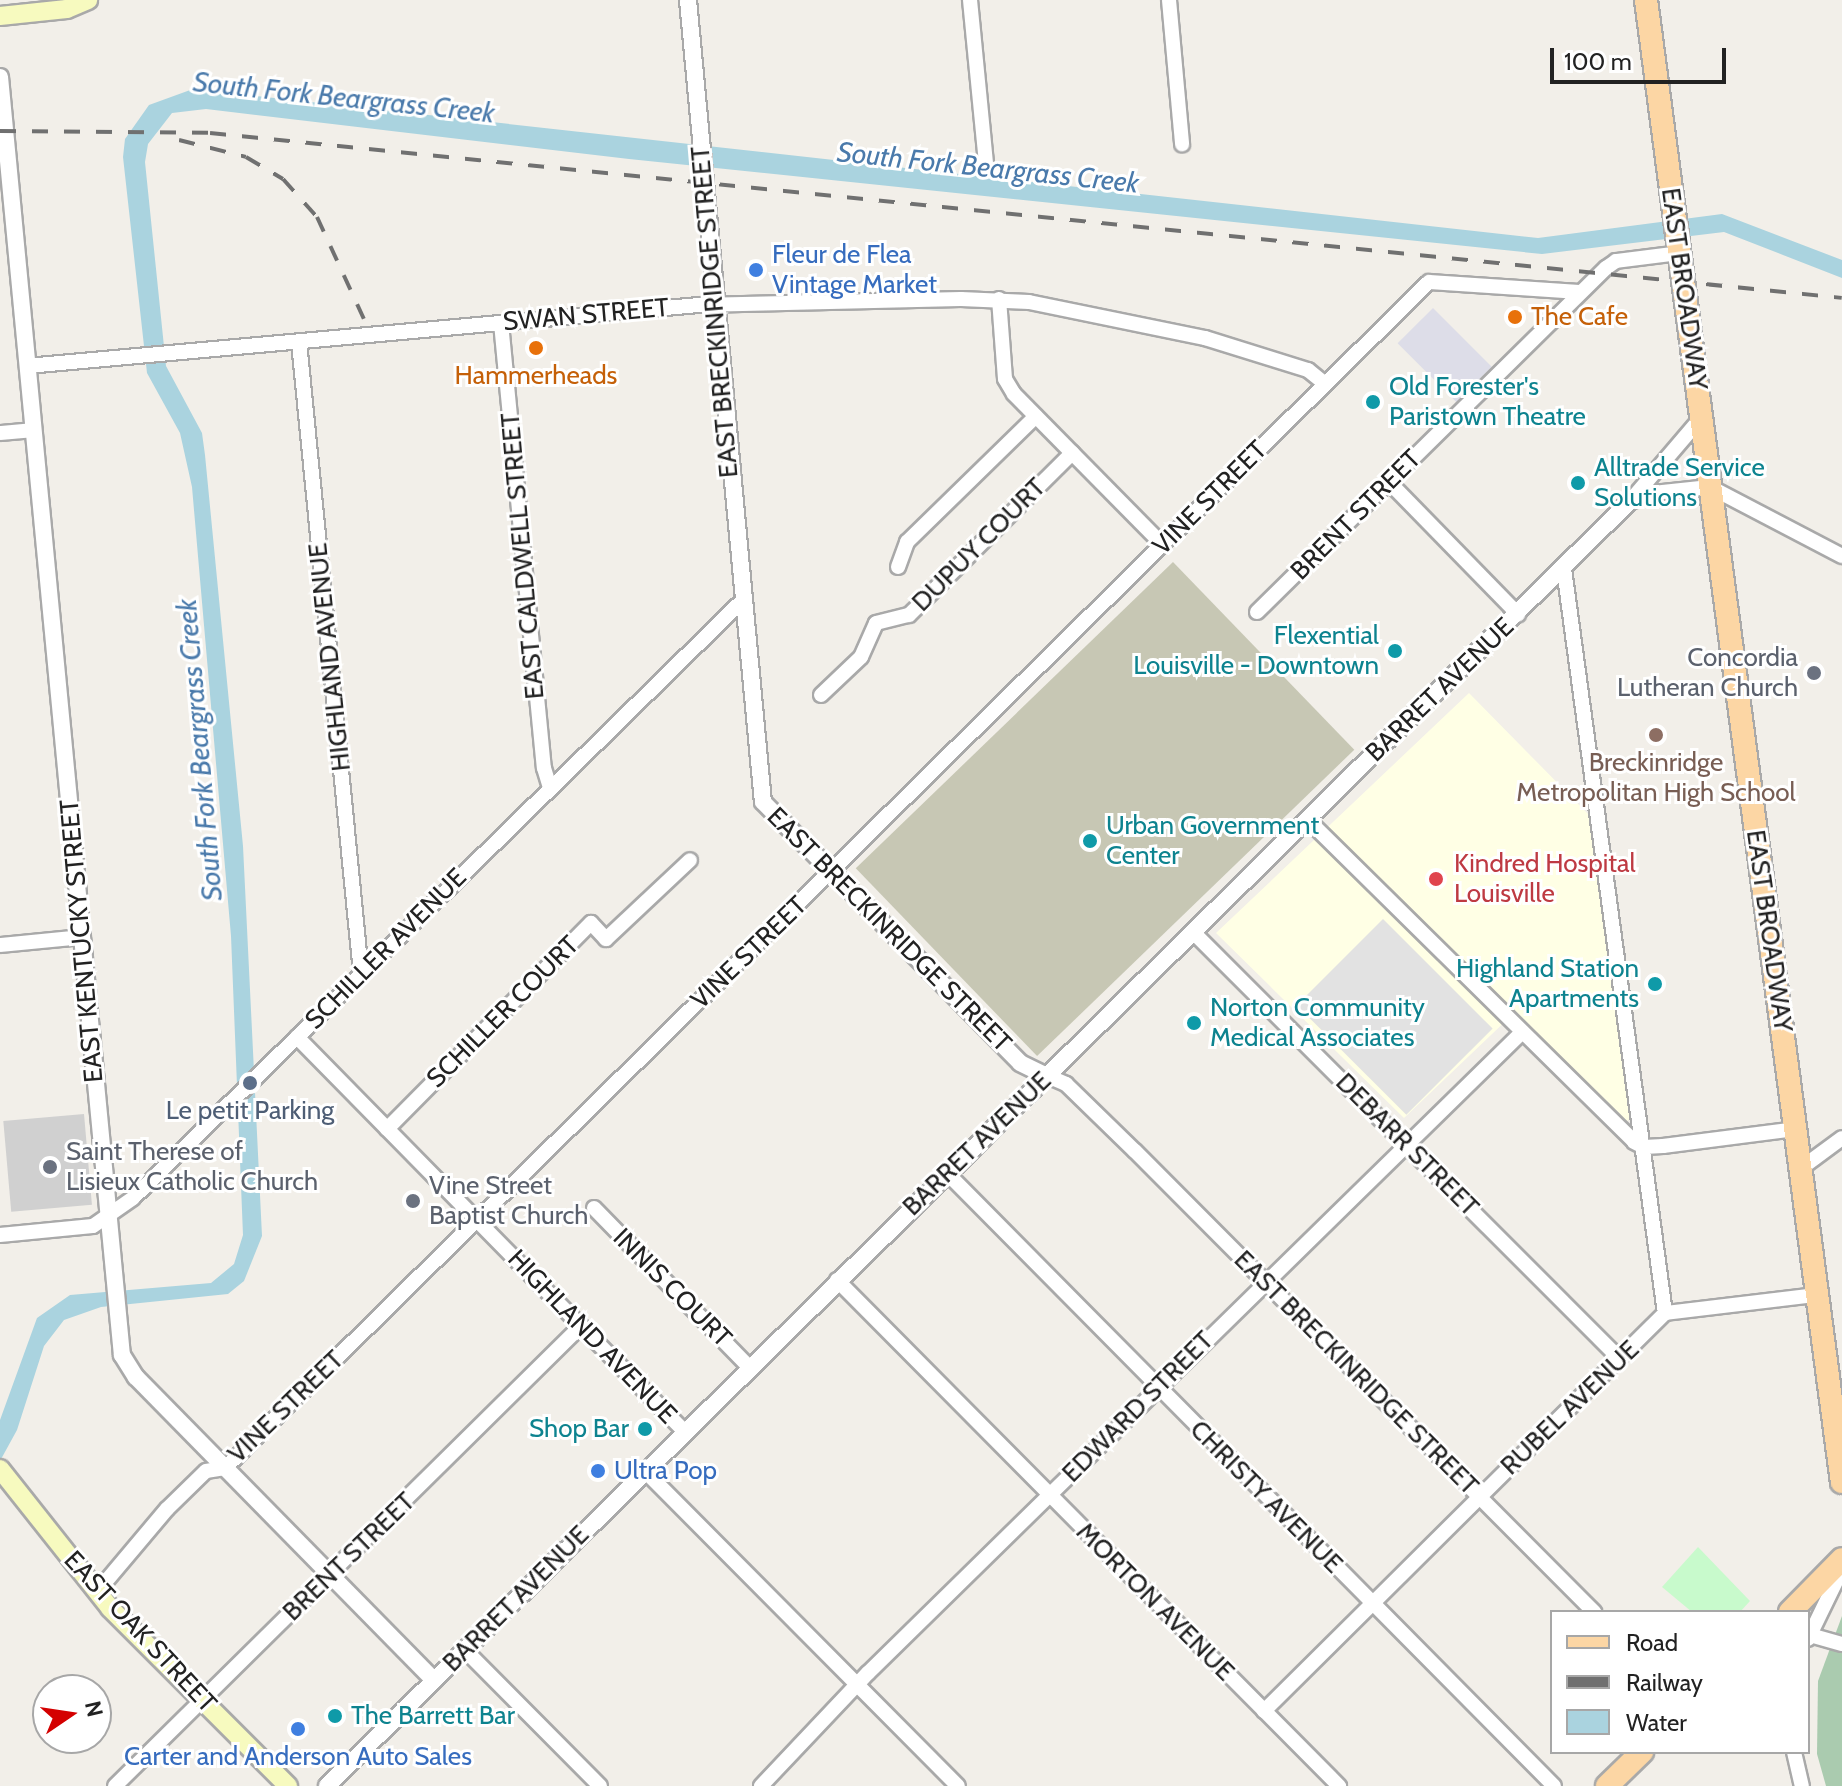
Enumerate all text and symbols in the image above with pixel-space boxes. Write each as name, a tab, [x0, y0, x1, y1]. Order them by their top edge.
scale bar	[1554, 32, 1730, 82]
text: 100 m	[1564, 47, 1632, 76]
water label: South Fork Beargrass Creek	[192, 64, 496, 130]
water label: South Fork Beargrass Creek	[836, 134, 1140, 200]
street label: EAST BRECKINRIDGE STREET	[685, 145, 745, 479]
street label: EAST BROADWAY	[1654, 186, 1714, 392]
place label: Fleur de Flea Vintage Market	[772, 239, 937, 300]
marker: Fleur de Flea Vintage Market	[747, 261, 765, 279]
street label: SWAN STREET	[502, 292, 670, 338]
place label: The Cafe	[1531, 301, 1628, 333]
marker: The Cafe	[1506, 308, 1524, 326]
marker: Hammerheads	[527, 339, 545, 357]
place label: Hammerheads	[455, 360, 617, 392]
place label: Old Forester's Paristown Theatre	[1389, 371, 1586, 432]
marker: Old Forester's Paristown Theatre	[1364, 393, 1382, 411]
street label: EAST CALDWELL STREET	[495, 412, 551, 700]
street label: VINE STREET	[1146, 434, 1274, 562]
street label: BRENT STREET	[1285, 444, 1427, 586]
place label: Alltrade Service Solutions	[1594, 452, 1765, 514]
street label: DUPUY COURT	[906, 472, 1052, 618]
marker: Alltrade Service Solutions	[1569, 474, 1587, 492]
street label: HIGHLAND AVENUE	[302, 541, 358, 773]
water label: South Fork Beargrass Creek	[169, 598, 229, 902]
street label: BARRET AVENUE	[1360, 612, 1520, 768]
place label: Flexential Louisville - Downtown	[1133, 620, 1379, 682]
marker: Flexential Louisville - Downtown	[1386, 642, 1404, 660]
place label: Concordia Lutheran Church	[1617, 642, 1798, 704]
marker: Concordia Lutheran Church	[1805, 664, 1823, 682]
marker: Breckinridge Metropolitan High School	[1647, 726, 1665, 744]
place label: Breckinridge Metropolitan High School	[1516, 747, 1796, 808]
street label: EAST KENTUCKY STREET	[54, 798, 110, 1084]
street label: EAST BRECKINRIDGE STREET	[760, 801, 1018, 1059]
place label: Urban Government Center	[1106, 810, 1319, 872]
street label: EAST BROADWAY	[1739, 828, 1799, 1034]
marker: Urban Government Center	[1081, 832, 1099, 850]
place label: Kindred Hospital Louisville	[1454, 848, 1636, 910]
street label: SCHILLER AVENUE	[299, 862, 473, 1036]
marker: Kindred Hospital Louisville	[1425, 868, 1447, 890]
street label: VINE STREET	[685, 890, 813, 1016]
street label: SCHILLER COURT	[421, 930, 585, 1094]
place label: Highland Station Apartments	[1456, 953, 1639, 1014]
marker: Highland Station Apartments	[1646, 975, 1664, 993]
place label: Norton Community Medical Associates	[1210, 992, 1425, 1054]
marker: Norton Community Medical Associates	[1185, 1014, 1203, 1032]
street label: BARRET AVENUE	[897, 1066, 1057, 1222]
street label: DEBARR STREET	[1329, 1067, 1485, 1223]
marker: Le petit Parking	[241, 1074, 259, 1092]
place label: Le petit Parking	[166, 1095, 334, 1127]
place label: Saint Therese of Lisieux Catholic Church	[66, 1136, 318, 1198]
marker: Saint Therese of Lisieux Catholic Church	[41, 1158, 59, 1176]
place label: Vine Street Baptist Church	[429, 1170, 588, 1232]
marker: Vine Street Baptist Church	[404, 1192, 422, 1210]
street label: INNIS COURT	[606, 1222, 738, 1354]
street label: HIGHLAND AVENUE	[501, 1244, 683, 1430]
street label: EAST BRECKINRIDGE STREET	[1227, 1244, 1485, 1502]
street label: EDWARD STREET	[1056, 1325, 1220, 1489]
street label: RUBEL AVENUE	[1494, 1334, 1646, 1482]
street label: VINE STREET	[222, 1344, 350, 1470]
place label: Shop Bar	[529, 1413, 629, 1445]
street label: CHRISTY AVENUE	[1183, 1414, 1349, 1580]
marker: Shop Bar	[636, 1420, 654, 1438]
place label: Ultra Pop	[614, 1455, 717, 1487]
marker: Ultra Pop	[589, 1462, 607, 1480]
street label: BRENT STREET	[277, 1486, 421, 1628]
street label: MORTON AVENUE	[1070, 1517, 1240, 1687]
street label: BARRET AVENUE	[437, 1520, 595, 1678]
street label: EAST OAK STREET	[57, 1545, 223, 1719]
legend	[1550, 1610, 1810, 1754]
text: Road	[1626, 1628, 1678, 1657]
text: Railway	[1626, 1668, 1703, 1697]
north arrow	[32, 1674, 112, 1754]
text: N	[79, 1698, 109, 1720]
place label: The Barrett Bar	[351, 1700, 515, 1732]
marker: The Barrett Bar	[326, 1707, 344, 1725]
text: Water	[1626, 1708, 1687, 1737]
marker: Carter and Anderson Auto Sales	[289, 1720, 307, 1738]
place label: Carter and Anderson Auto Sales	[124, 1741, 472, 1773]

